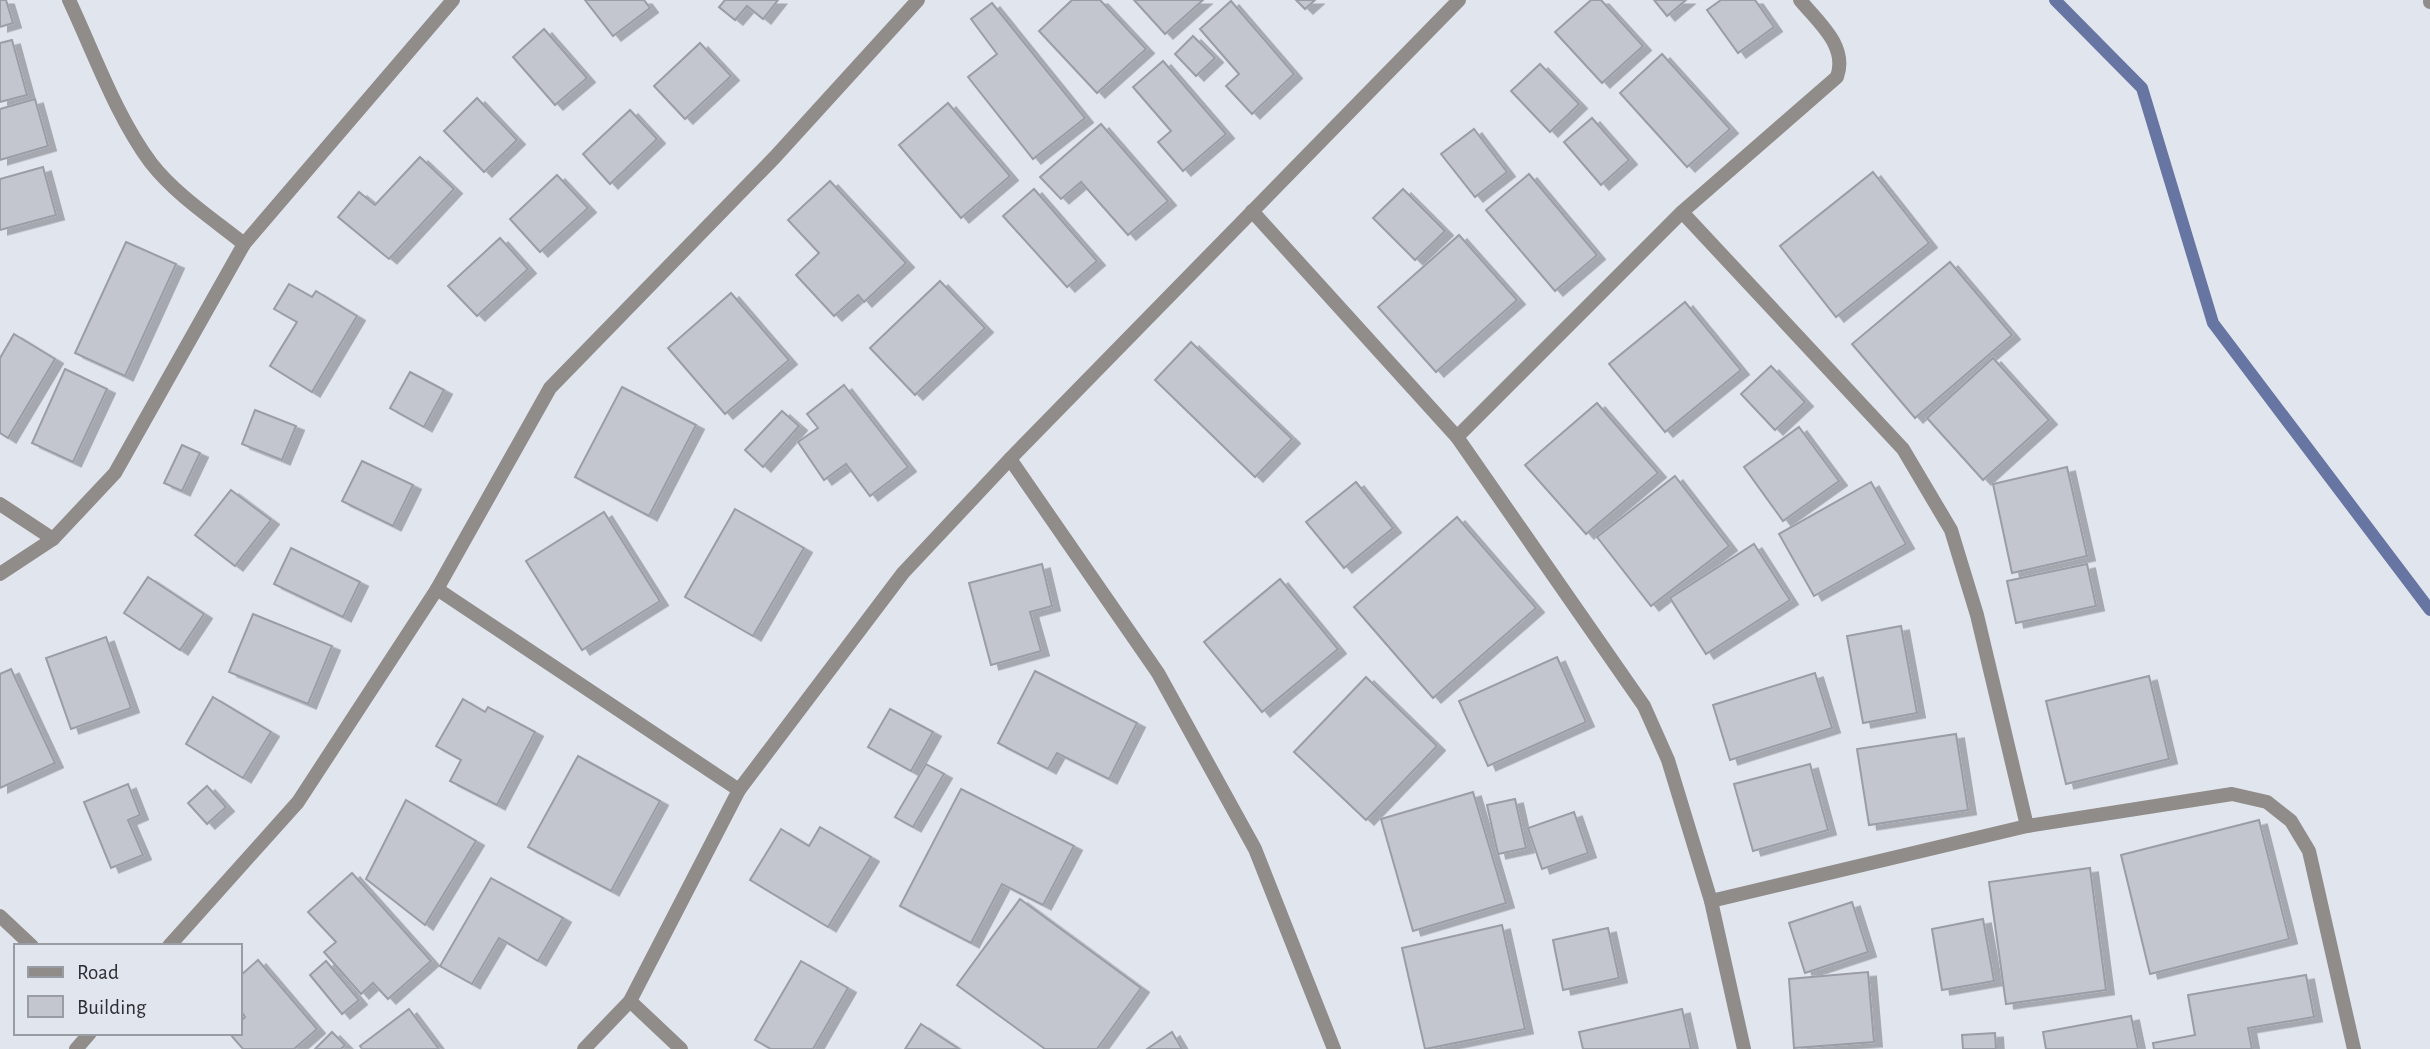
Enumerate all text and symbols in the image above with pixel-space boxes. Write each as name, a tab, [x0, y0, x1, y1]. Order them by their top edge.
legend	[14, 944, 242, 1035]
text: Road	[77, 962, 119, 983]
text: Building	[77, 997, 147, 1018]

